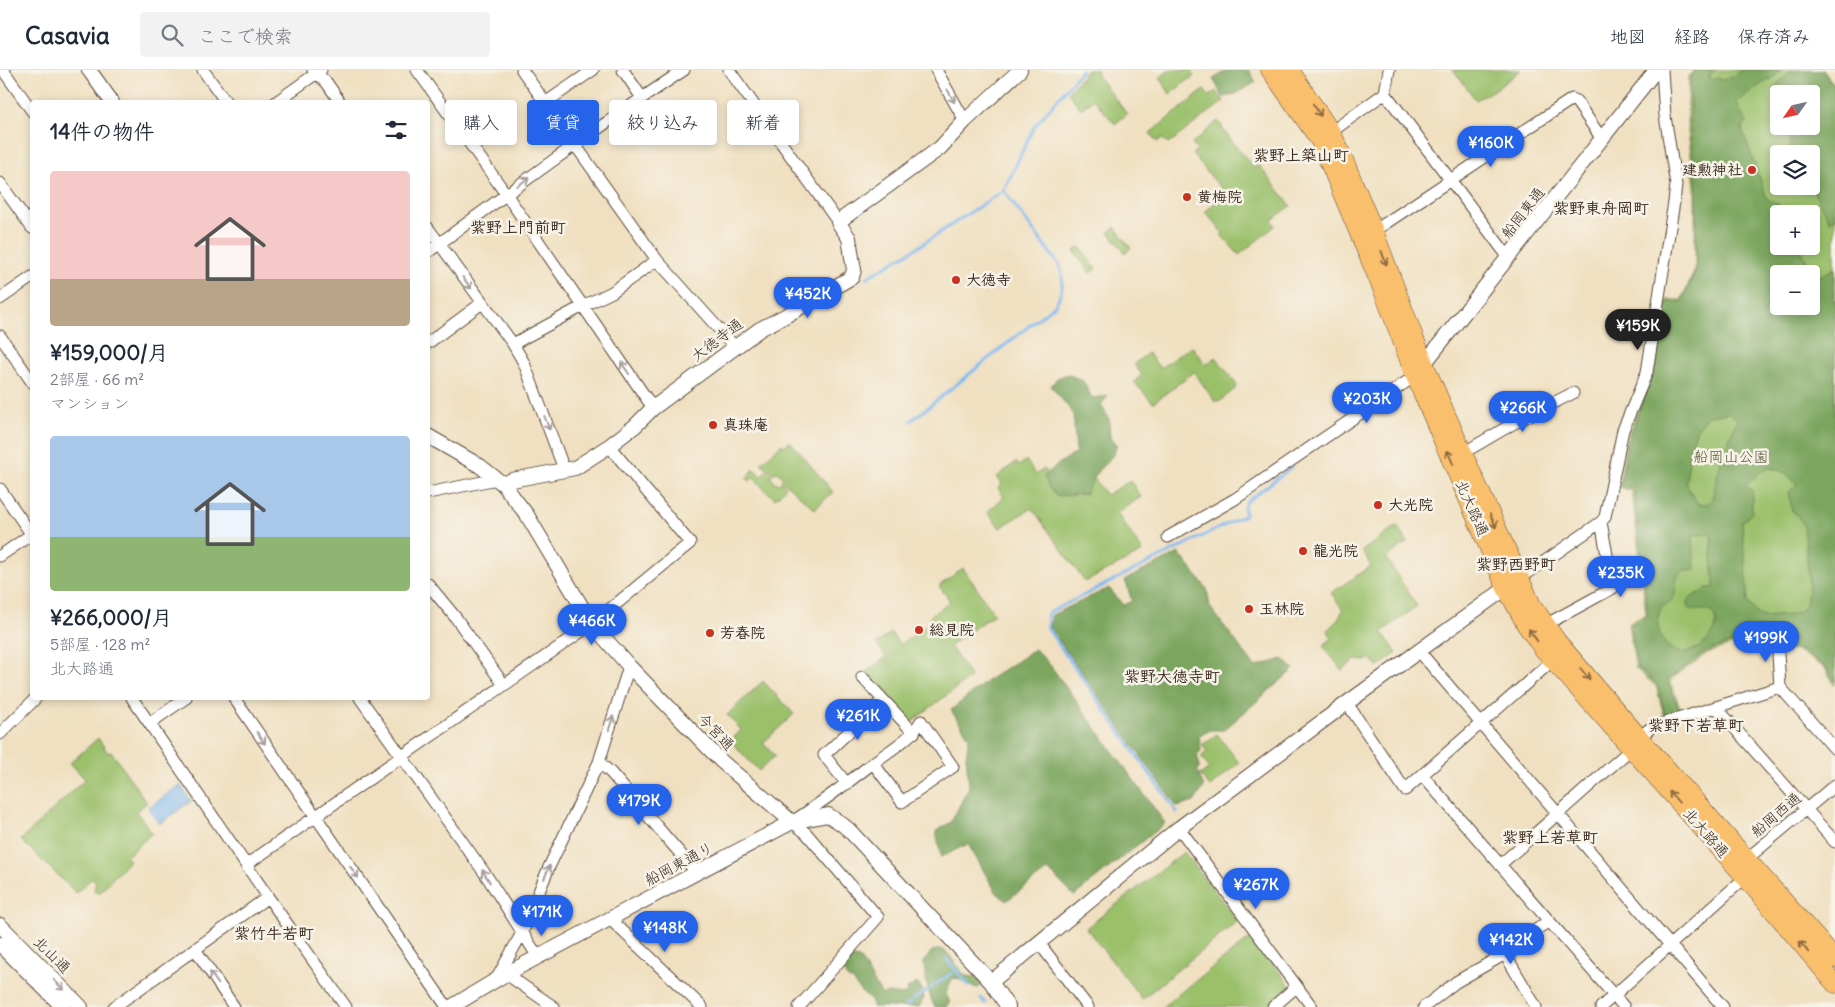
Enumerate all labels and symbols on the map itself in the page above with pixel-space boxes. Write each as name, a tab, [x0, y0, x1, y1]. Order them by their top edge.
north arrow	[1770, 85, 1820, 135]
one-way arrow	[946, 88, 956, 102]
one-way arrow	[1312, 103, 1322, 117]
pin: ¥160K	[1456, 126, 1526, 168]
district label: 紫野上築山町	[1253, 145, 1349, 165]
place label: 建勲神社	[1682, 160, 1742, 179]
marker: 建勲神社	[1746, 164, 1758, 176]
one-way arrow	[516, 177, 530, 187]
street label: 船岡東通	[1497, 183, 1549, 242]
place label: 黄梅院	[1197, 187, 1242, 206]
marker: 黄梅院	[1181, 191, 1193, 203]
district label: 紫野東舟岡町	[1553, 198, 1649, 218]
district label: 紫野上門前町	[470, 217, 566, 237]
one-way arrow	[1380, 250, 1389, 265]
place label: 大徳寺	[966, 270, 1011, 289]
marker: 大徳寺	[950, 274, 962, 286]
one-way arrow	[462, 276, 473, 289]
pin: ¥452K	[773, 276, 843, 319]
pin: ¥159K	[1603, 308, 1673, 351]
street label: 大徳寺通	[687, 314, 746, 365]
one-way arrow	[620, 361, 630, 375]
pin: ¥203K	[1332, 382, 1402, 424]
pin: ¥266K	[1488, 390, 1558, 433]
one-way arrow	[543, 415, 552, 430]
place label: 真珠庵	[723, 415, 768, 434]
marker: 真珠庵	[707, 419, 719, 431]
park label: 船岡山公園	[1693, 447, 1769, 466]
one-way arrow	[1444, 450, 1454, 465]
street label: 北大路通	[1452, 477, 1493, 539]
place label: 大光院	[1388, 495, 1433, 514]
marker: 大光院	[1372, 499, 1384, 511]
one-way arrow	[1489, 513, 1499, 528]
place label: 龍光院	[1313, 541, 1358, 560]
marker: 龍光院	[1297, 545, 1309, 557]
district label: 紫野西野町	[1476, 554, 1556, 574]
pin: ¥235K	[1586, 556, 1656, 598]
place label: 玉林院	[1259, 599, 1304, 618]
marker: 玉林院	[1243, 603, 1255, 615]
pin: ¥466K	[557, 604, 627, 646]
place label: 総見院	[929, 620, 974, 639]
pin: ¥199K	[1731, 620, 1801, 663]
place label: 芳春院	[720, 623, 765, 642]
marker: 総見院	[913, 624, 925, 636]
marker: 芳春院	[704, 627, 716, 639]
one-way arrow	[1528, 629, 1538, 643]
district label: 紫野大徳寺町	[1124, 666, 1220, 686]
one-way arrow	[1580, 668, 1591, 681]
pin: ¥261K	[823, 698, 893, 741]
street label: 今宮通	[694, 709, 739, 754]
district label: 紫野下若草町	[1648, 715, 1744, 735]
one-way arrow	[607, 716, 617, 732]
one-way arrow	[256, 730, 266, 744]
pin: ¥179K	[604, 784, 674, 826]
street label: 船岡西通	[1747, 788, 1805, 841]
one-way arrow	[1669, 791, 1680, 804]
street label: 北大路通	[1680, 804, 1733, 862]
district label: 紫野上若草町	[1502, 827, 1598, 847]
street label: 船岡東通り	[641, 838, 716, 890]
one-way arrow	[349, 864, 359, 878]
one-way arrow	[543, 865, 552, 880]
pin: ¥267K	[1221, 868, 1291, 910]
one-way arrow	[481, 870, 491, 884]
pin: ¥171K	[507, 894, 577, 937]
pin: ¥148K	[630, 910, 700, 953]
pin: ¥142K	[1476, 922, 1546, 965]
district label: 紫竹牛若町	[234, 923, 314, 943]
street label: 北山通	[30, 932, 75, 977]
one-way arrow	[1798, 940, 1809, 953]
one-way arrow	[209, 971, 219, 985]
one-way arrow	[53, 979, 65, 991]

